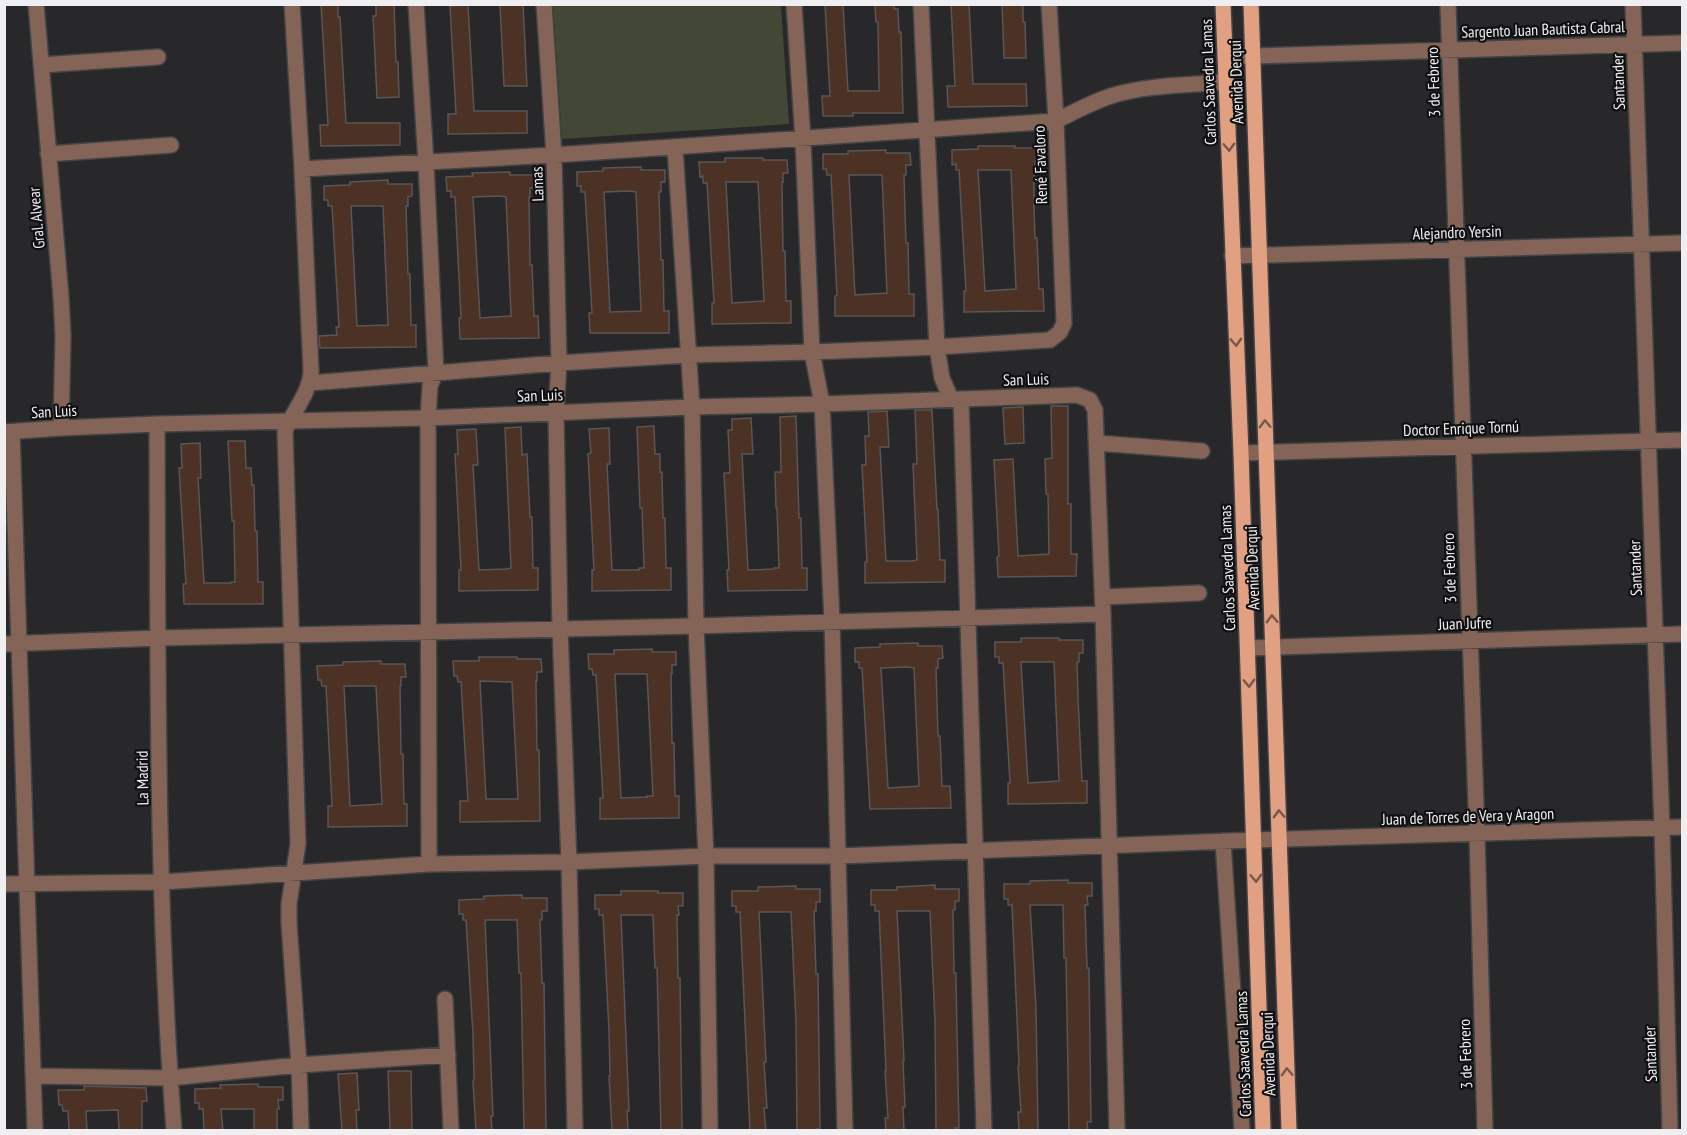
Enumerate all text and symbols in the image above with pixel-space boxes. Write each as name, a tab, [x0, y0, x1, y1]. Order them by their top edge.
street label: Sargento Juan Bautista Cabral	[1461, 16, 1625, 42]
street label: Carlos Saavedra Lamas	[1196, 19, 1220, 145]
street label: Avenida Derqui	[1225, 40, 1247, 124]
street label: 3 de Febrero	[1422, 47, 1444, 117]
street label: Santander	[1607, 53, 1629, 110]
street label: René Favaloro	[1029, 125, 1051, 204]
one-way arrow	[1222, 142, 1235, 151]
street label: Lamas	[526, 166, 548, 202]
street label: Gral. Alvear	[23, 186, 49, 250]
street label: Alejandro Yersin	[1412, 220, 1502, 244]
one-way arrow	[1230, 337, 1243, 346]
street label: San Luis	[1003, 368, 1049, 390]
street label: San Luis	[517, 384, 563, 406]
street label: San Luis	[31, 400, 77, 422]
street label: Doctor Enrique Tornú	[1403, 416, 1519, 440]
one-way arrow	[1259, 420, 1272, 429]
street label: Carlos Saavedra Lamas	[1215, 505, 1239, 631]
street label: Avenida Derqui	[1241, 526, 1263, 610]
street label: 3 de Febrero	[1438, 533, 1460, 603]
street label: Santander	[1624, 539, 1646, 596]
street label: Juan Jufre	[1437, 612, 1492, 634]
one-way arrow	[1266, 615, 1278, 624]
one-way arrow	[1243, 679, 1256, 688]
street label: La Madrid	[132, 751, 152, 805]
street label: Juan de Torres de Vera y Aragon	[1381, 803, 1554, 829]
one-way arrow	[1272, 810, 1285, 819]
one-way arrow	[1249, 874, 1262, 883]
street label: Carlos Saavedra Lamas	[1231, 991, 1255, 1117]
street label: Avenida Derqui	[1257, 1012, 1279, 1096]
street label: 3 de Febrero	[1454, 1019, 1476, 1089]
street label: Santander	[1639, 1025, 1661, 1082]
one-way arrow	[1281, 1068, 1293, 1077]

